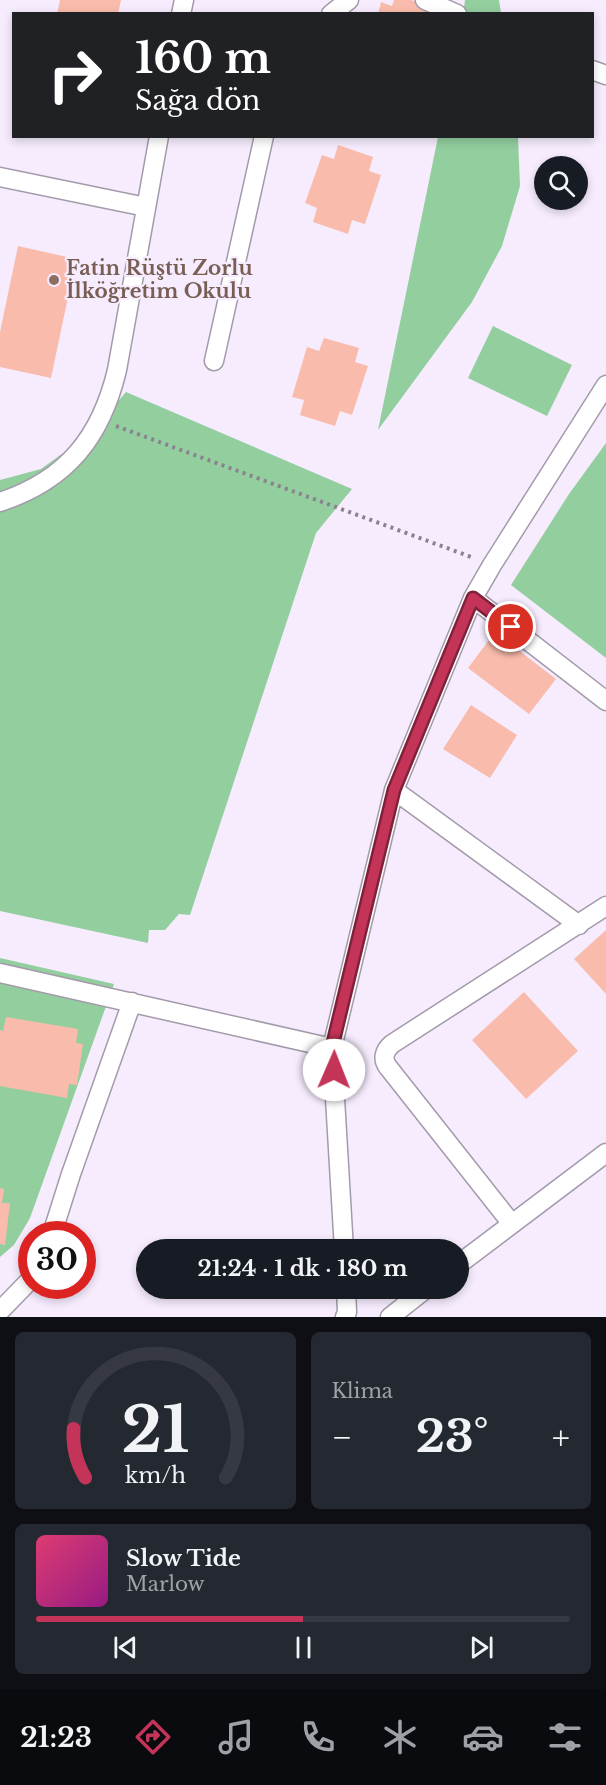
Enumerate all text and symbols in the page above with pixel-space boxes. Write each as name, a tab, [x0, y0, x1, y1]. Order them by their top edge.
text: 160 m	[135, 32, 271, 84]
icon: right	[36, 36, 114, 114]
text: Sağa dön	[135, 84, 260, 117]
map controls	[534, 156, 588, 210]
button: search	[534, 156, 588, 210]
place label: Fatin Rüştü Zorlu İlköğretim Okulu	[66, 256, 253, 303]
marker: Fatin Rüştü Zorlu İlköğretim Okulu	[47, 273, 61, 287]
pin	[485, 601, 536, 652]
icon: arrive	[494, 610, 527, 643]
position arrow	[302, 1038, 366, 1102]
speed limit sign: 30	[18, 1221, 96, 1299]
text: 21:24 · 1 dk · 180 m	[197, 1255, 408, 1282]
text: Klima	[332, 1379, 393, 1403]
text: 21	[121, 1391, 189, 1469]
text: 23°	[416, 1408, 489, 1464]
text: −	[332, 1417, 352, 1458]
text: +	[552, 1417, 570, 1458]
text: km/h	[125, 1462, 186, 1489]
text: Slow Tide	[126, 1545, 241, 1572]
text: Marlow	[126, 1572, 205, 1596]
icon: previous	[109, 1631, 142, 1664]
icon: pause	[287, 1631, 320, 1664]
icon: next	[465, 1631, 498, 1664]
icon: directions	[132, 1716, 174, 1758]
icon: music	[215, 1716, 257, 1758]
icon: phone	[297, 1716, 339, 1758]
icon: climate	[379, 1716, 421, 1758]
icon: car	[462, 1716, 504, 1758]
icon: filters	[544, 1716, 586, 1758]
text: 21:23	[20, 1721, 92, 1754]

